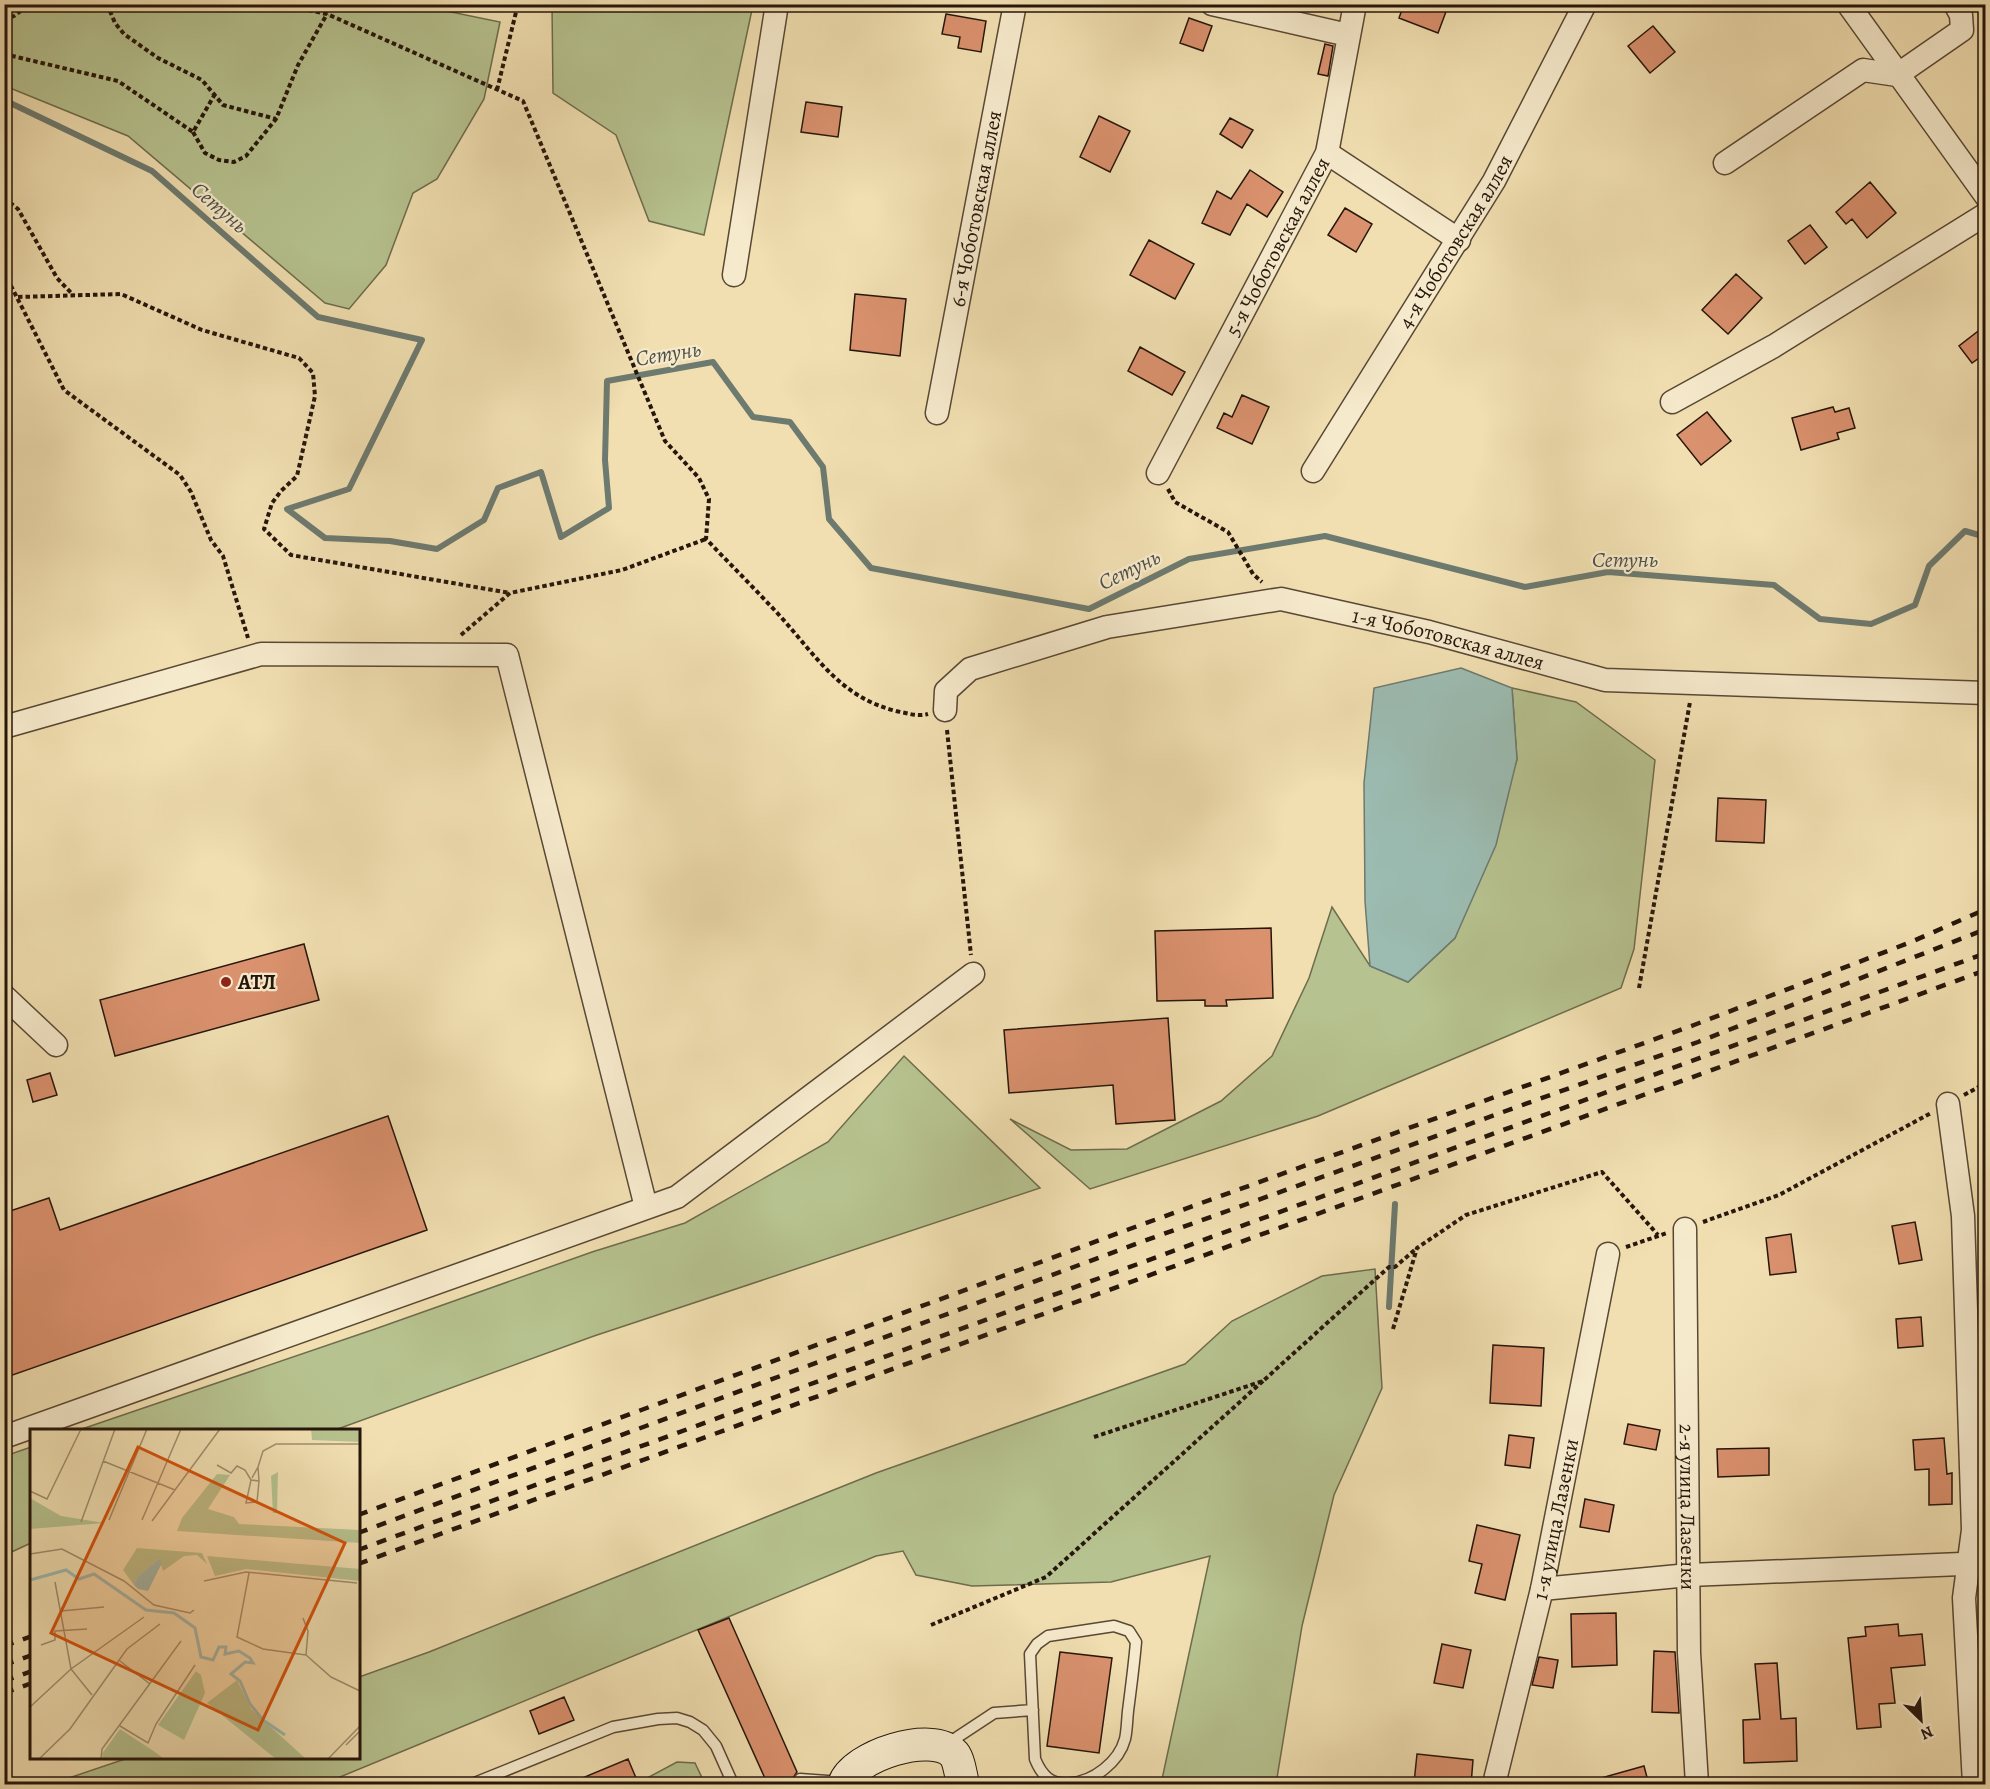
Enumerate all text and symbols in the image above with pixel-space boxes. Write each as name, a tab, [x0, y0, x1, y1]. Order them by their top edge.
street label: 6-я Чоботовская аллея	[944, 108, 1008, 309]
street label: 4-я Чоботовская аллея	[1391, 150, 1519, 334]
street label: 5-я Чоботовская аллея	[1219, 152, 1336, 341]
water label: Сетунь	[185, 175, 254, 241]
water label: Сетунь	[633, 334, 703, 374]
water label: Сетунь	[1093, 542, 1166, 598]
water label: Сетунь	[1592, 545, 1658, 575]
street label: 1-я Чоботовская аллея	[1350, 601, 1547, 677]
place label: АТЛ	[237, 968, 276, 996]
marker: АТЛ	[219, 975, 233, 989]
street label: 2-я улица Лазенки	[1673, 1424, 1702, 1590]
inset map	[30, 1429, 360, 1759]
street label: 1-я улица Лазенки	[1526, 1436, 1585, 1603]
north arrow	[1891, 1690, 1951, 1750]
text: N	[1917, 1720, 1937, 1745]

